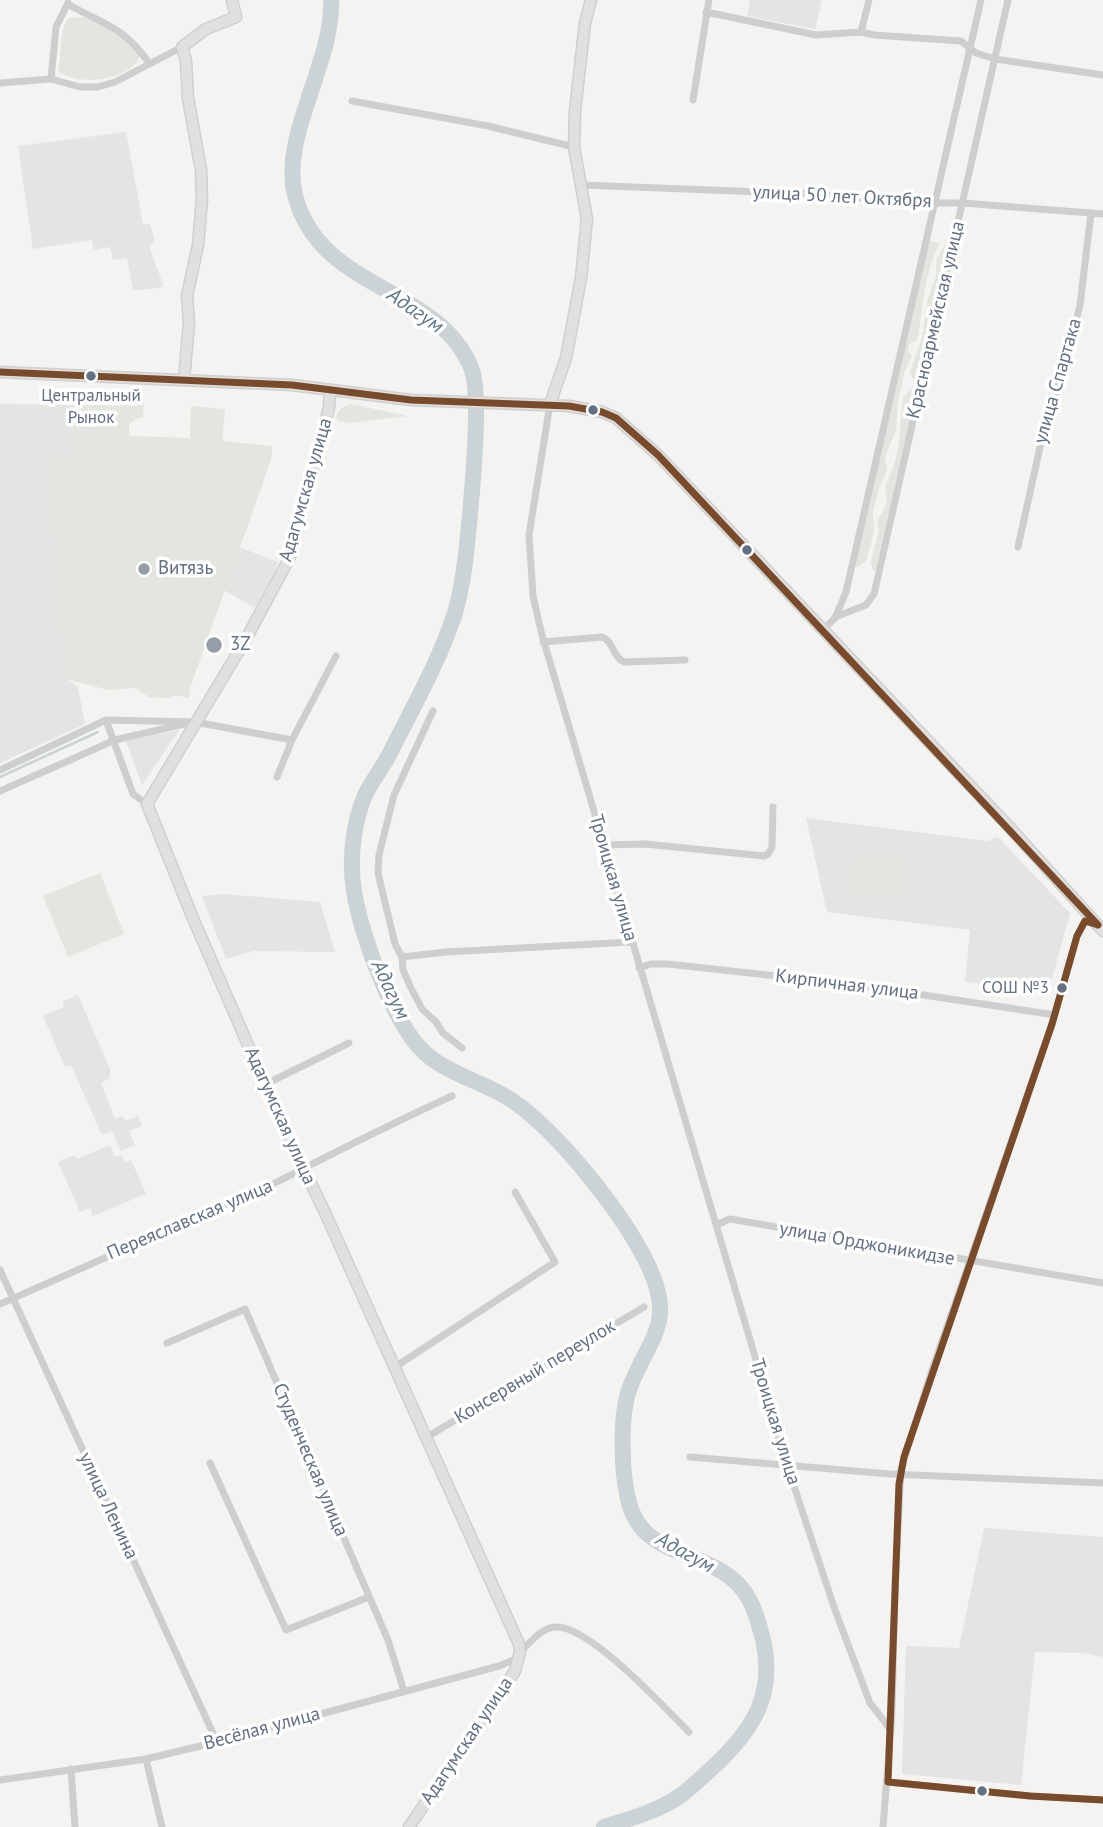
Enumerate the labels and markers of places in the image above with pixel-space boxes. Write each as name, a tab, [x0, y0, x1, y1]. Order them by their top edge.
marker: Центральный Рынок	[84, 369, 98, 383]
place label: Центральный Рынок	[41, 386, 141, 426]
unlabelled marker	[586, 403, 600, 417]
unlabelled marker	[740, 543, 754, 557]
place label: Витязь	[158, 558, 213, 580]
marker: Витязь	[136, 561, 152, 577]
place label: 3Z	[230, 634, 251, 656]
marker: 3Z	[204, 635, 224, 655]
place label: СОШ №3	[982, 978, 1049, 998]
marker: СОШ №3	[1055, 981, 1069, 995]
unlabelled marker	[975, 1784, 989, 1798]

